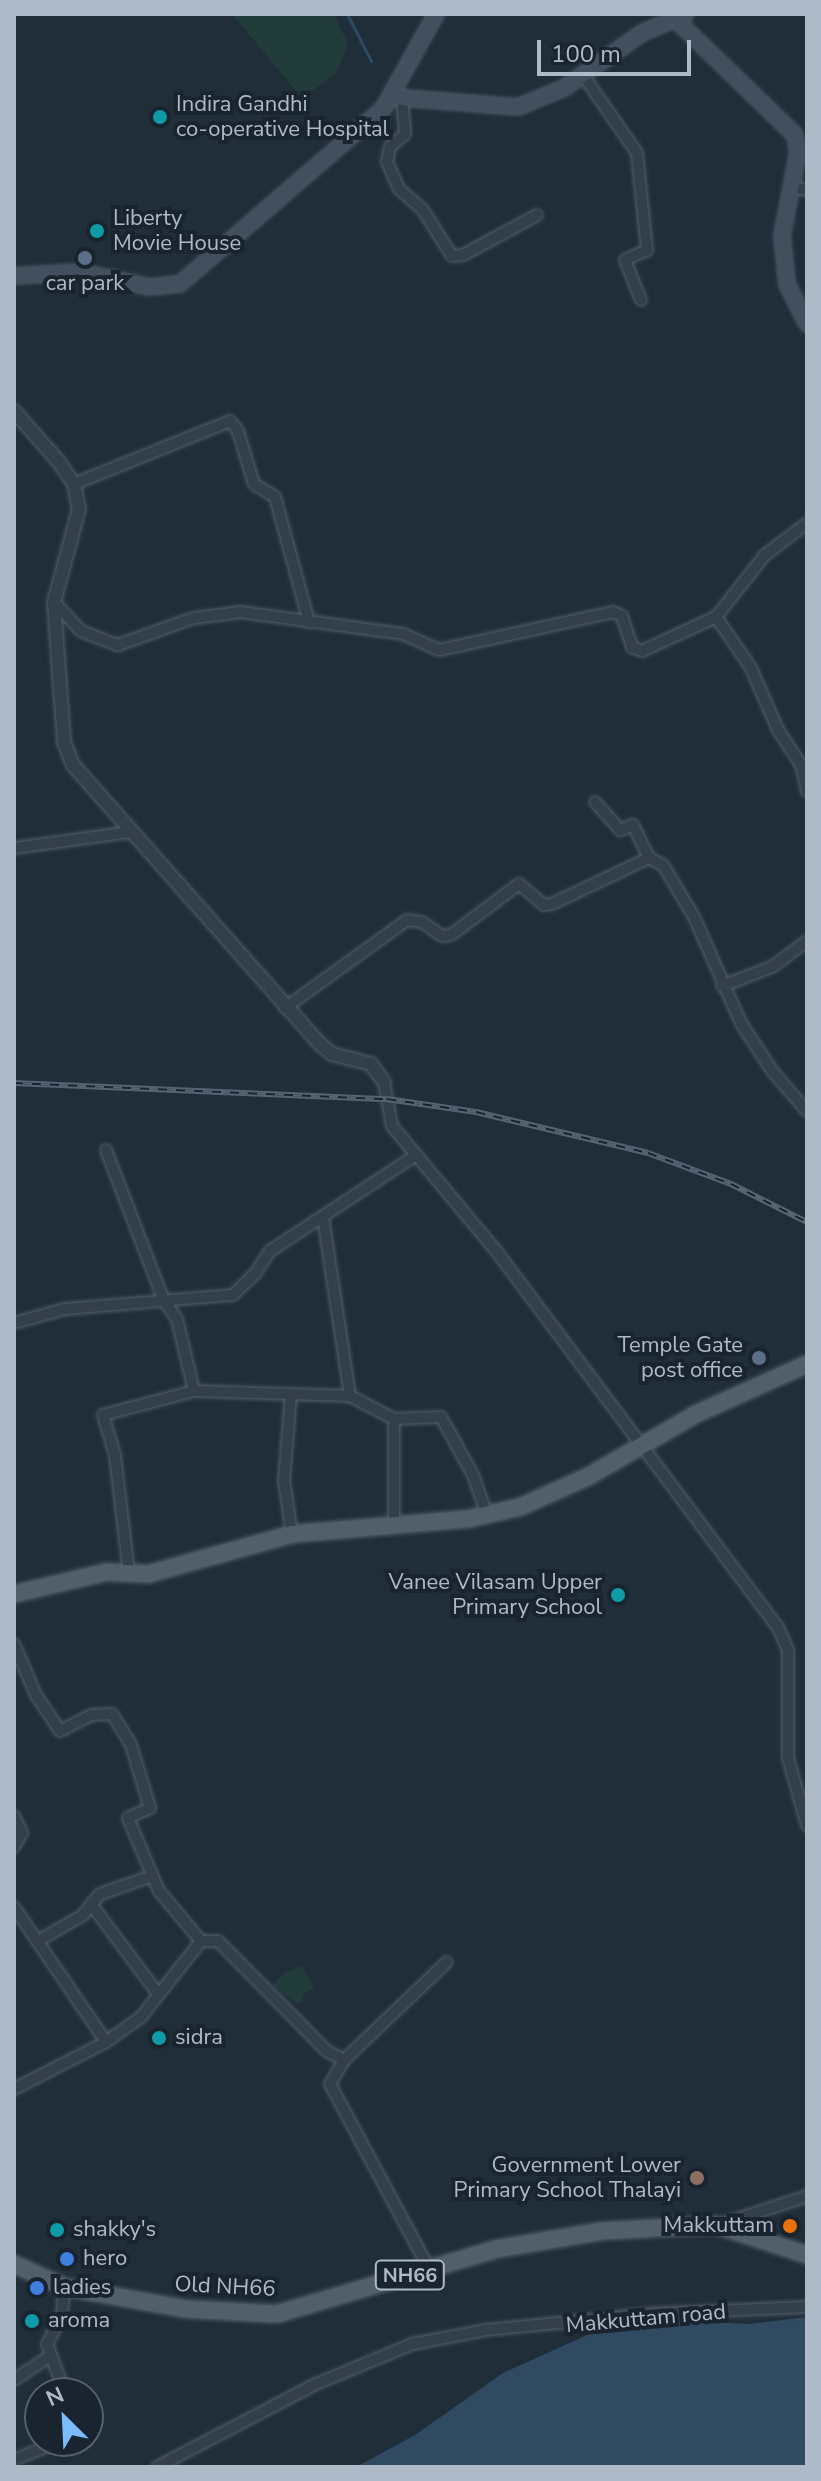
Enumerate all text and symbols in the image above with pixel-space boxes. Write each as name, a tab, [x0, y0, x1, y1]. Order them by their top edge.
scale bar	[541, 24, 695, 74]
text: 100 m	[551, 38, 621, 70]
place label: Indira Gandhi co-operative Hospital	[176, 91, 389, 142]
marker: Indira Gandhi co-operative Hospital	[151, 108, 169, 126]
place label: Liberty Movie House	[113, 205, 241, 256]
marker: Liberty Movie House	[88, 222, 106, 240]
marker: car park	[76, 249, 94, 267]
place label: car park	[46, 271, 124, 297]
place label: Temple Gate post office	[617, 1332, 743, 1384]
marker: Temple Gate post office	[750, 1349, 768, 1367]
place label: Vanee Vilasam Upper Primary School	[388, 1569, 602, 1620]
marker: Vanee Vilasam Upper Primary School	[609, 1586, 627, 1604]
place label: sidra	[175, 2025, 223, 2051]
marker: sidra	[150, 2029, 168, 2047]
place label: Government Lower Primary School Thalayi	[454, 2152, 681, 2204]
marker: Government Lower Primary School Thalayi	[688, 2169, 706, 2187]
place label: Makkuttam	[664, 2213, 774, 2239]
place label: shakky's	[73, 2217, 156, 2243]
marker: Makkuttam	[781, 2217, 799, 2235]
marker: shakky's	[48, 2221, 66, 2239]
place label: hero	[83, 2246, 127, 2272]
marker: hero	[58, 2250, 76, 2268]
road number: NH66	[374, 2259, 446, 2291]
street label: Old NH66	[174, 2271, 276, 2303]
place label: ladies	[53, 2275, 111, 2301]
marker: ladies	[28, 2279, 46, 2297]
street label: Makkuttam road	[565, 2299, 727, 2339]
place label: aroma	[48, 2308, 110, 2334]
marker: aroma	[23, 2312, 41, 2330]
north arrow	[24, 2377, 104, 2457]
text: N	[41, 2380, 69, 2414]

